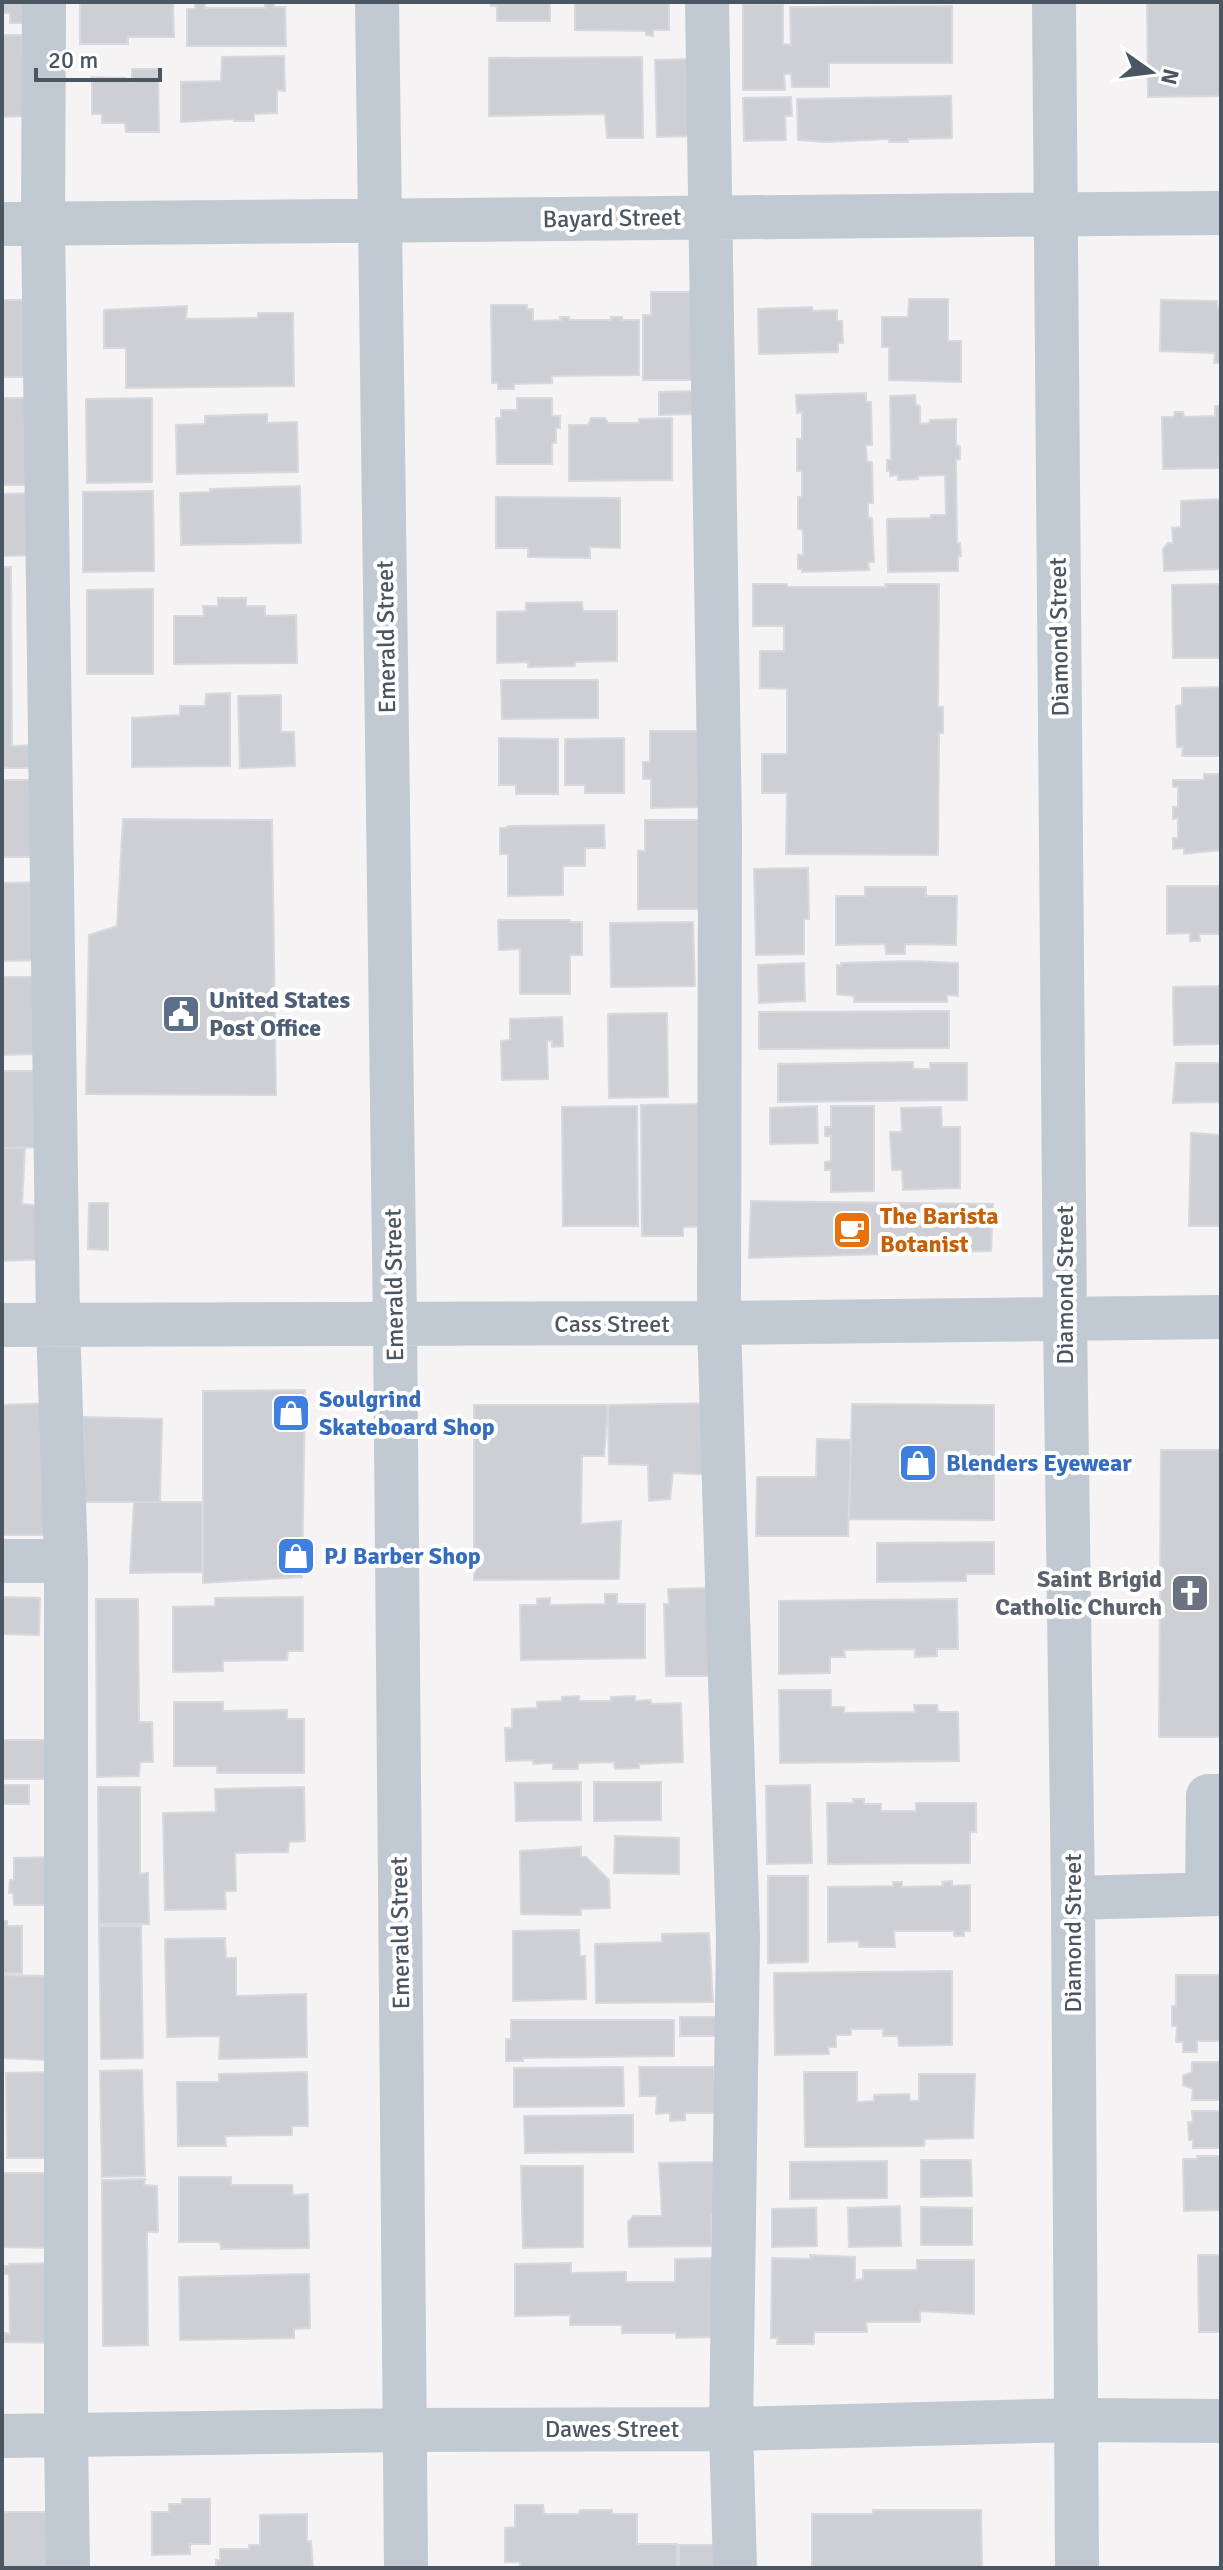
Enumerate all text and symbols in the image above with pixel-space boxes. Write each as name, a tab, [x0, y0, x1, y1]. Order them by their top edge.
scale bar	[36, 32, 160, 82]
north arrow	[1111, 32, 1191, 112]
text: 20 m	[48, 45, 98, 75]
text: N	[1155, 66, 1185, 87]
street label: Bayard Street	[542, 202, 682, 234]
street label: Diamond Street	[1043, 557, 1075, 717]
street label: Emerald Street	[370, 560, 402, 714]
place label: United States Post Office	[209, 985, 350, 1043]
public building icon: United States Post Office	[160, 993, 202, 1035]
place label: The Barista Botanist	[880, 1201, 999, 1259]
street label: Diamond Street	[1050, 1205, 1080, 1365]
street label: Emerald Street	[378, 1208, 410, 1362]
cafe icon: The Barista Botanist	[831, 1209, 873, 1251]
street label: Cass Street	[554, 1309, 670, 1339]
place label: Soulgrind Skateboard Shop	[319, 1384, 495, 1442]
shop icon: Soulgrind Skateboard Shop	[270, 1392, 312, 1434]
shop icon: Blenders Eyewear	[897, 1442, 939, 1484]
place label: Blenders Eyewear	[946, 1448, 1132, 1478]
shop icon: PJ Barber Shop	[275, 1535, 317, 1577]
place label: PJ Barber Shop	[324, 1541, 481, 1571]
place label: Saint Brigid Catholic Church	[995, 1564, 1162, 1622]
church icon: Saint Brigid Catholic Church	[1169, 1572, 1211, 1614]
street label: Diamond Street	[1058, 1853, 1088, 2013]
street label: Emerald Street	[384, 1856, 416, 2010]
street label: Dawes Street	[545, 2414, 679, 2444]

